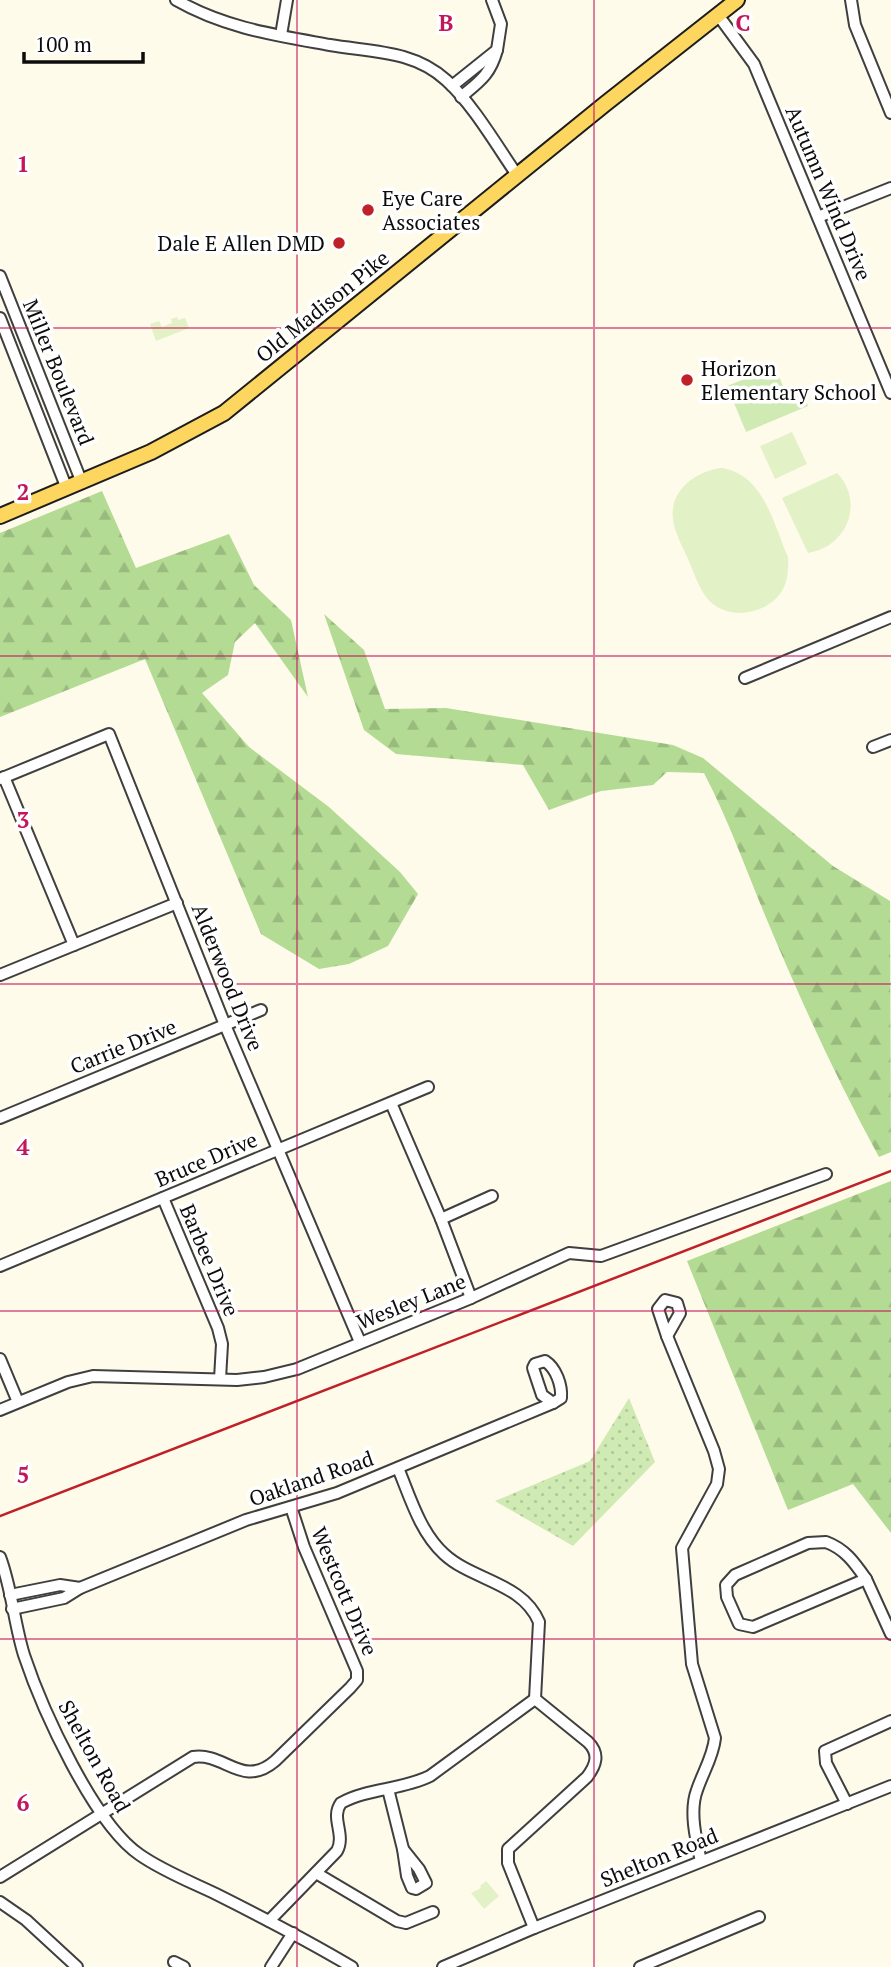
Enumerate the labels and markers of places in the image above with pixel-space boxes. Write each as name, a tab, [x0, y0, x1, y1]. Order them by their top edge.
place label: Eye Care Associates	[382, 184, 480, 236]
marker: Eye Care Associates	[360, 202, 376, 218]
place label: Dale E Allen DMD	[158, 229, 325, 257]
marker: Dale E Allen DMD	[331, 235, 347, 251]
place label: Horizon Elementary School	[701, 354, 877, 406]
marker: Horizon Elementary School	[679, 372, 695, 388]

